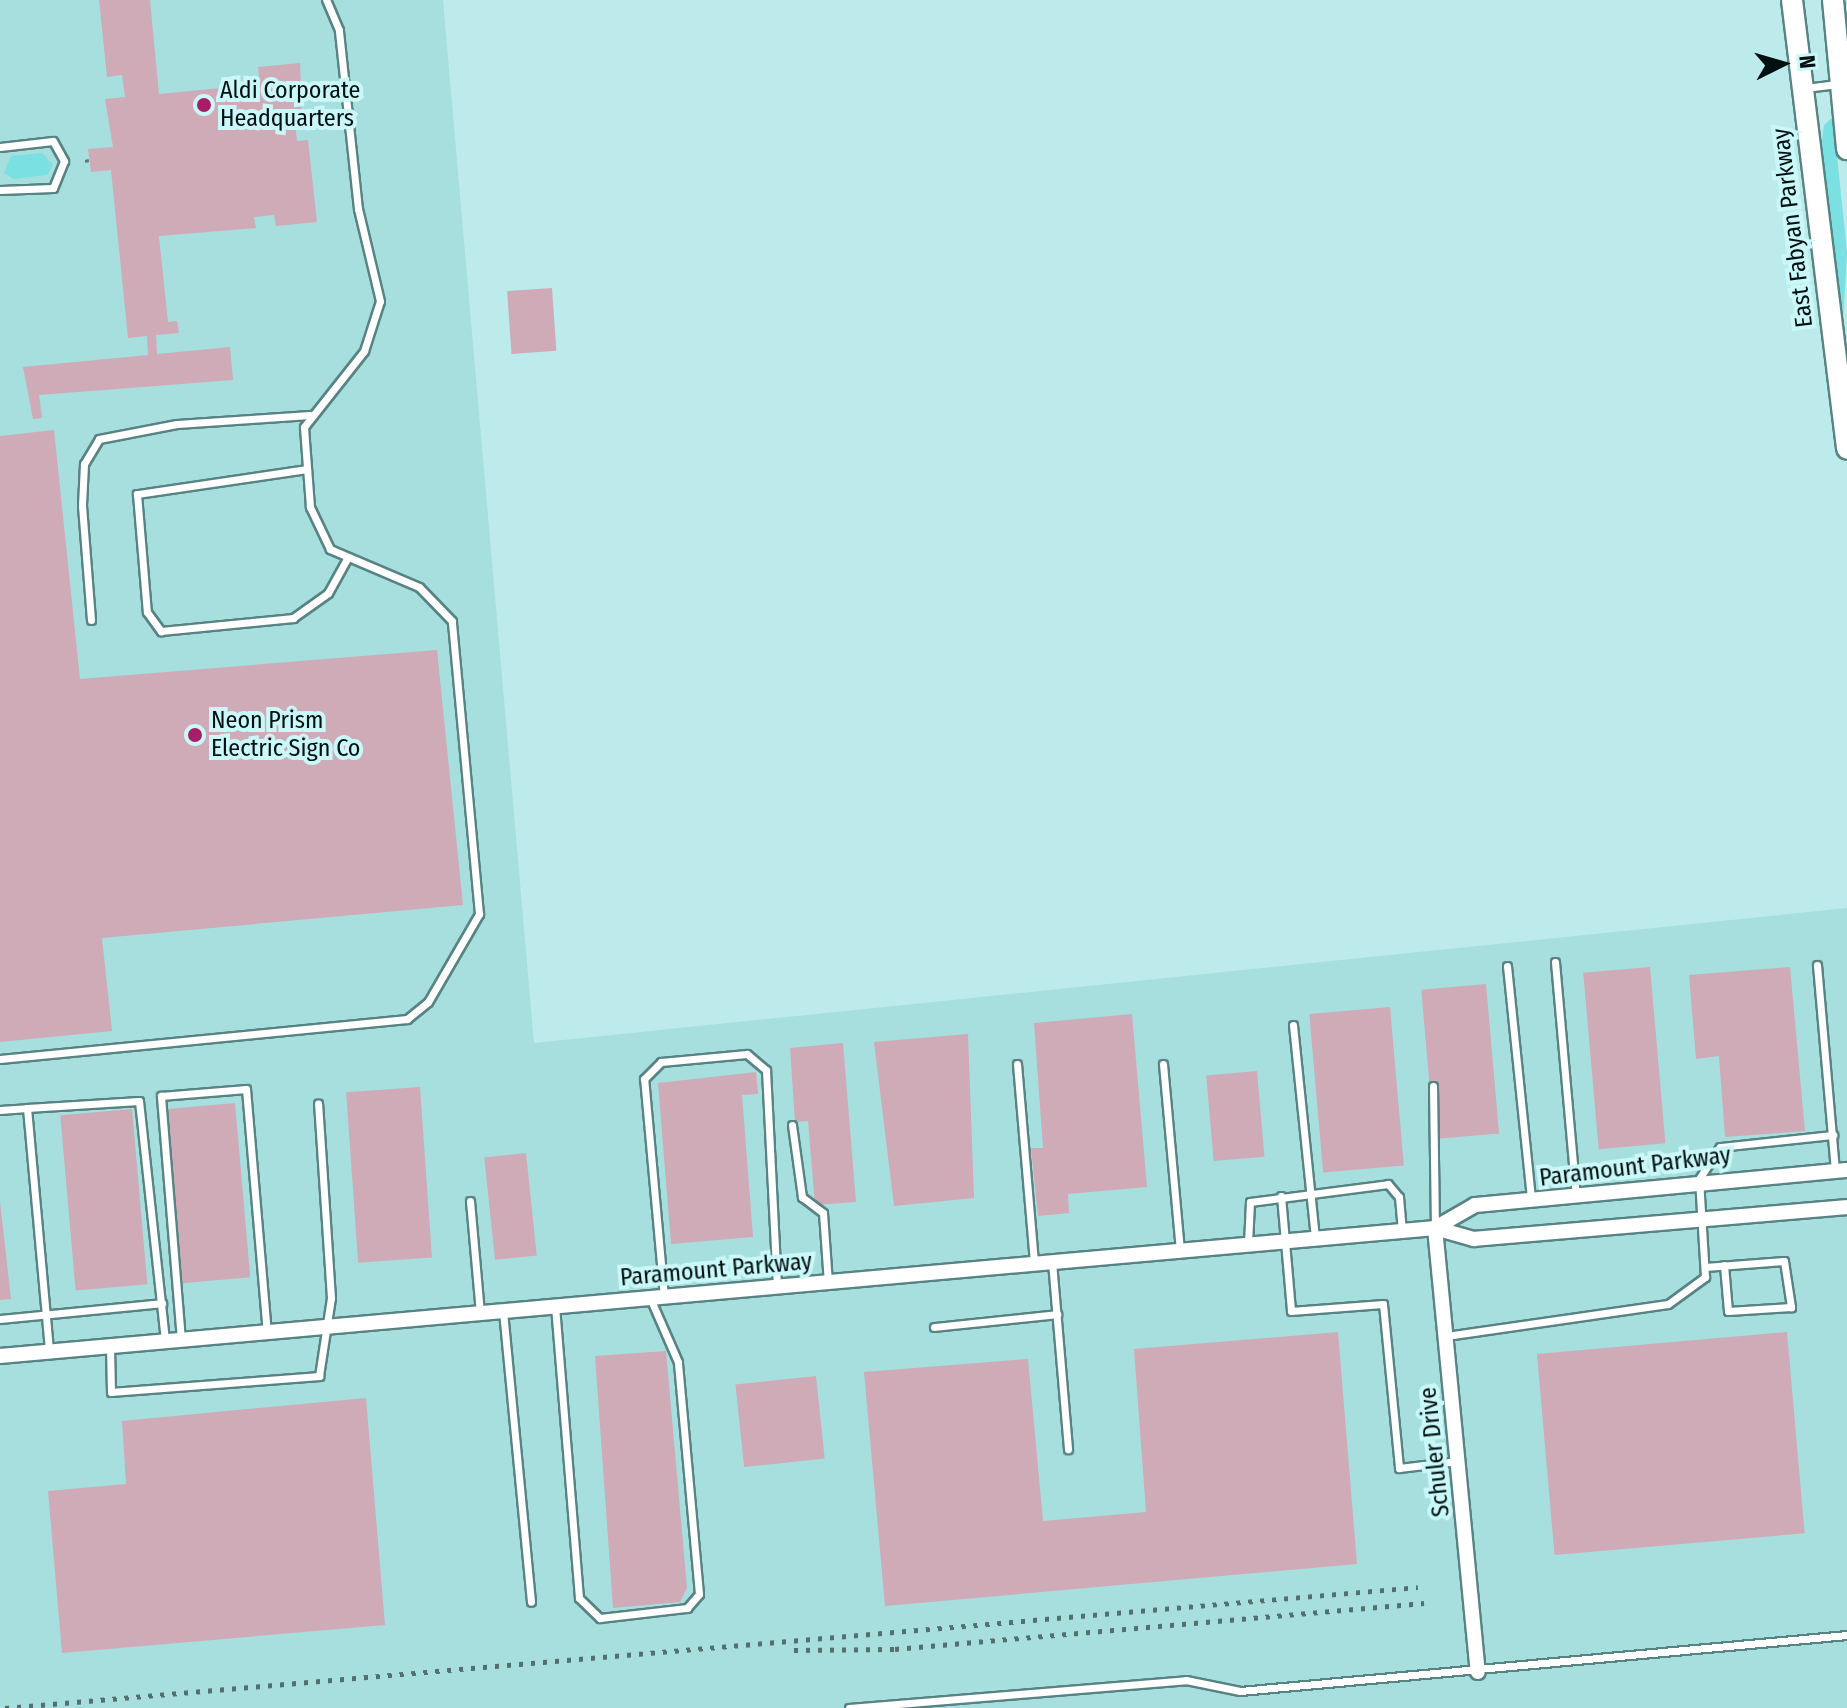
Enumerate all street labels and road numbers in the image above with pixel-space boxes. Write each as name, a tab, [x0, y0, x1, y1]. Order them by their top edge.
street label: East Fabyan Parkway	[1766, 127, 1820, 329]
street label: Paramount Parkway	[1538, 1141, 1732, 1193]
street label: Paramount Parkway	[619, 1247, 813, 1293]
street label: Schuler Drive	[1414, 1386, 1456, 1518]

